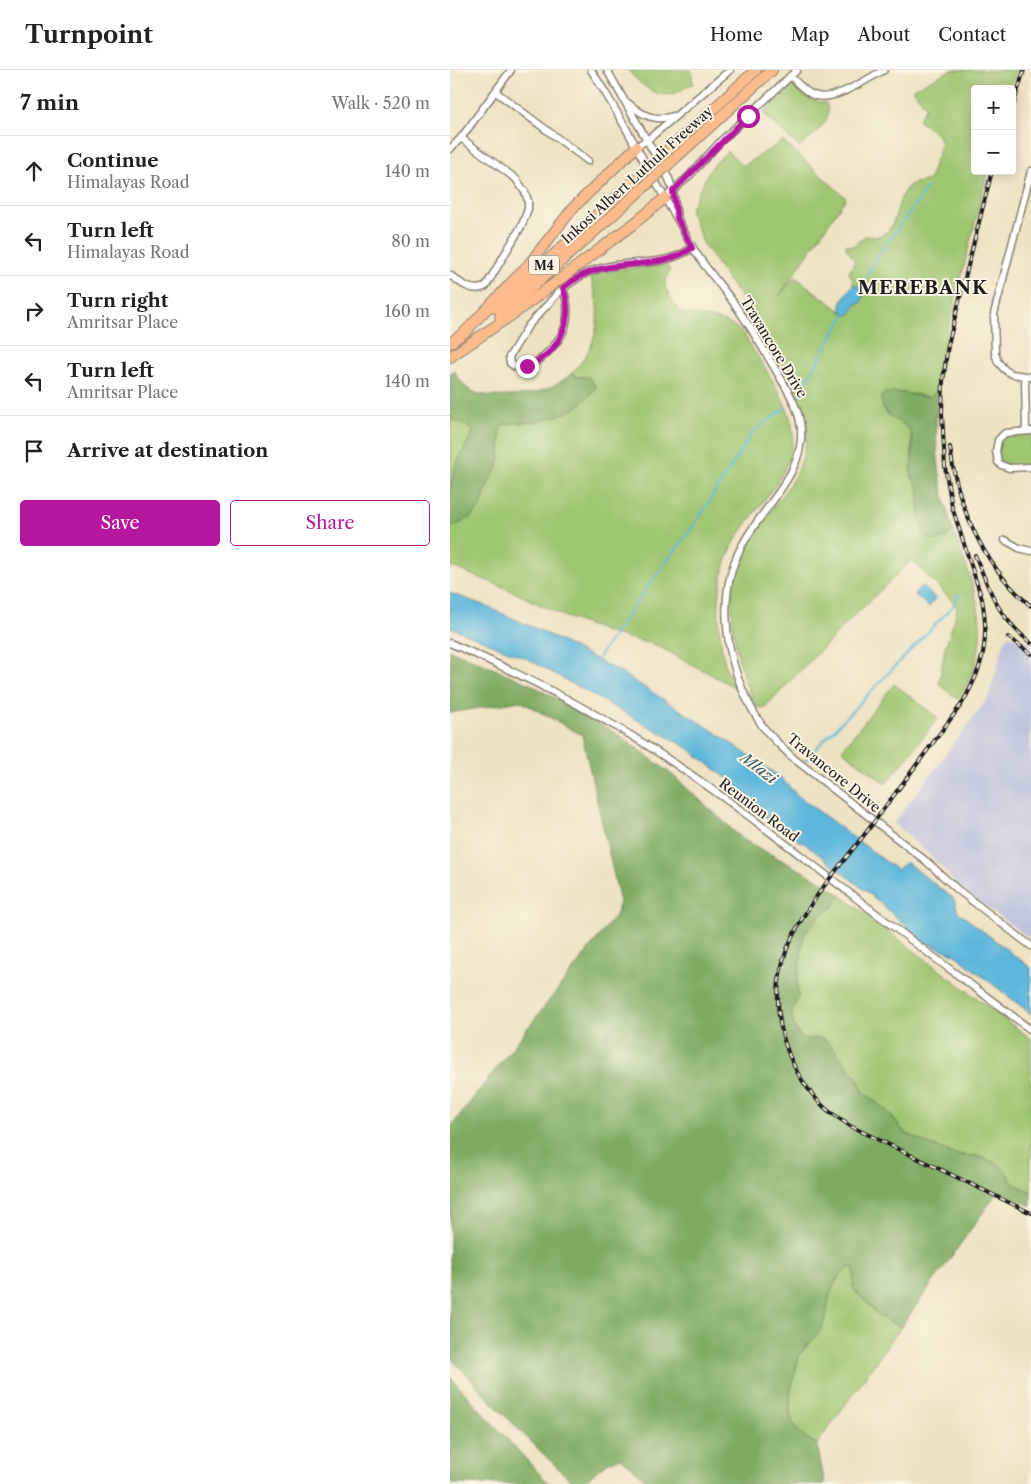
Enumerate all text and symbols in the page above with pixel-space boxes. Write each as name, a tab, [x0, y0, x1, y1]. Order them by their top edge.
text: Turnpoint	[25, 20, 153, 49]
text: Home	[710, 24, 763, 46]
text: Map	[791, 24, 829, 46]
text: About	[857, 24, 910, 46]
text: Contact	[938, 24, 1006, 46]
map controls	[971, 85, 1016, 175]
button: +	[971, 85, 1016, 130]
text: 7 min	[20, 90, 79, 115]
text: Walk · 520 m	[332, 93, 430, 113]
street label: Inkosi Albert Luthuli Freeway	[558, 102, 717, 248]
route start	[737, 105, 760, 128]
button: −	[971, 130, 1016, 175]
text: Continue	[67, 149, 159, 172]
icon: ahead	[20, 157, 48, 185]
text: 140 m	[385, 161, 430, 181]
text: Himalayas Road	[67, 172, 189, 192]
text: Turn left	[67, 219, 154, 242]
icon: left	[20, 227, 48, 255]
text: 80 m	[391, 231, 430, 251]
text: Himalayas Road	[67, 242, 189, 262]
road number: M4	[529, 256, 559, 274]
district label: MEREBANK	[858, 276, 988, 299]
text: Turn right	[67, 289, 168, 312]
street label: Travancore Drive	[737, 293, 812, 401]
icon: right	[20, 297, 48, 325]
text: 160 m	[385, 301, 430, 321]
text: Amritsar Place	[67, 312, 178, 332]
route end	[516, 355, 539, 378]
text: Turn left	[67, 359, 154, 382]
icon: left	[20, 367, 48, 395]
text: 140 m	[385, 371, 430, 391]
text: Amritsar Place	[67, 382, 178, 402]
icon: arrive	[20, 437, 48, 465]
text: Arrive at destination	[67, 439, 268, 462]
button: Save	[20, 500, 220, 546]
button: Share	[230, 500, 430, 546]
street label: Travancore Drive	[783, 730, 885, 816]
water label: Mlazi	[735, 747, 782, 789]
street label: Reunion Road	[715, 774, 803, 846]

